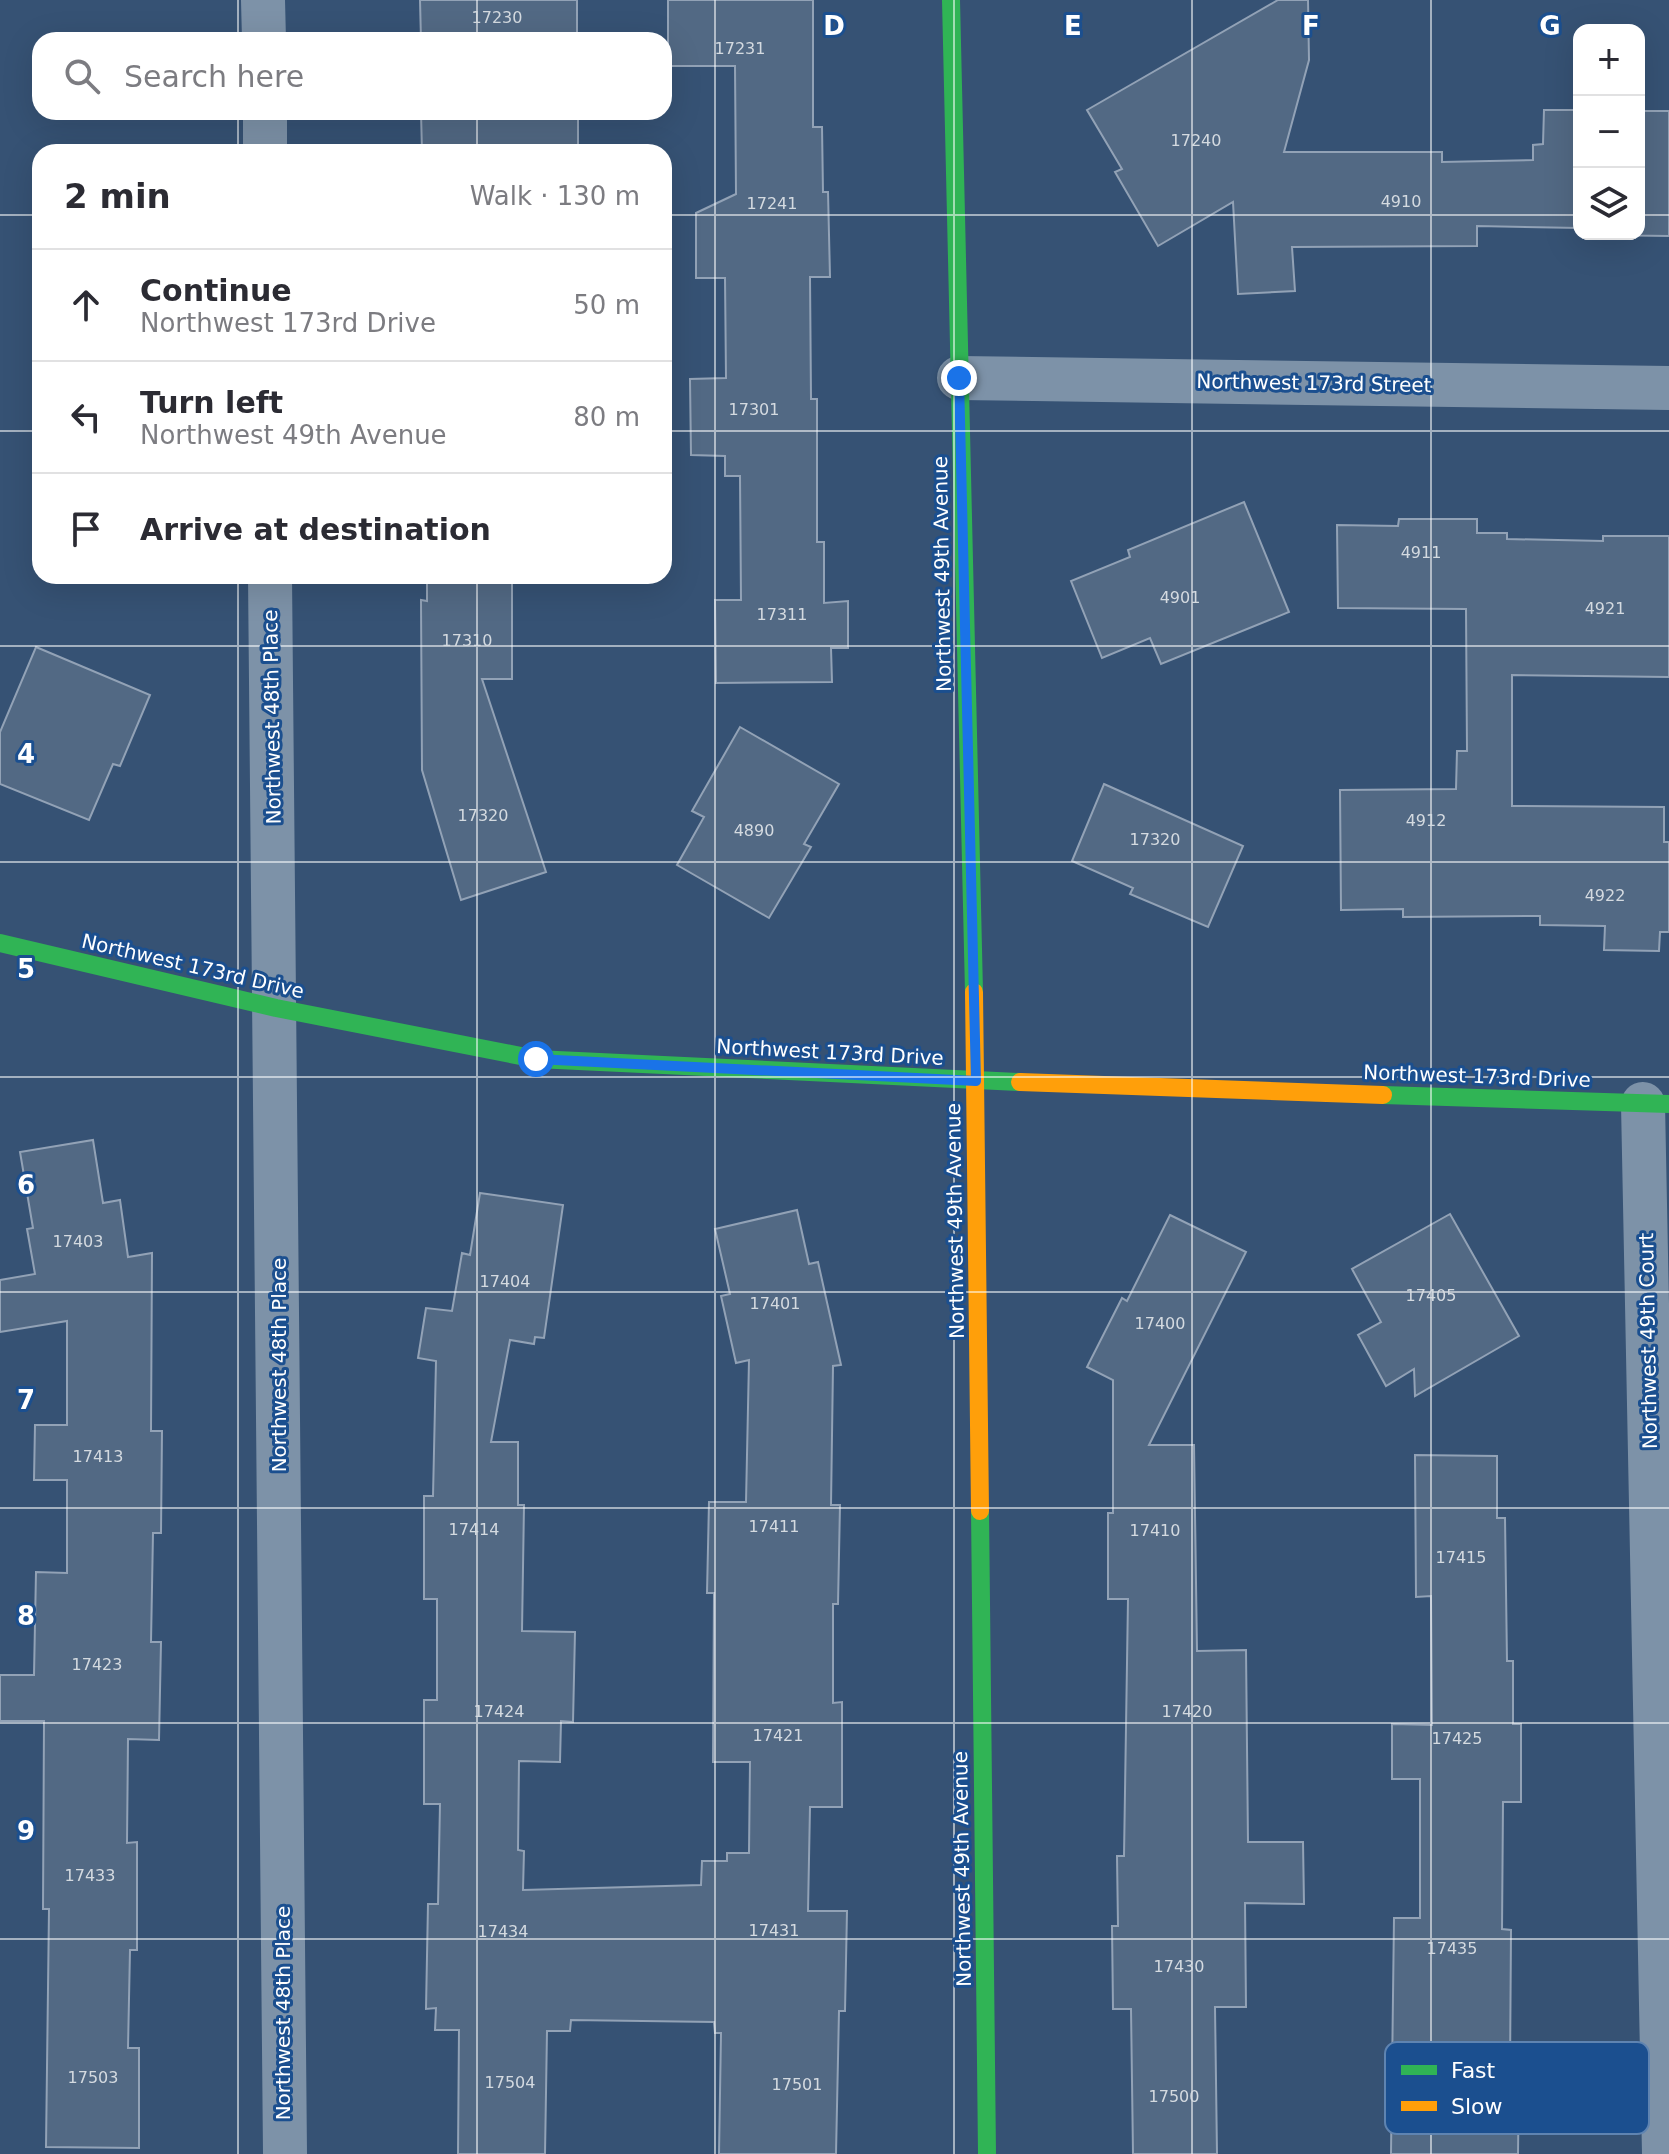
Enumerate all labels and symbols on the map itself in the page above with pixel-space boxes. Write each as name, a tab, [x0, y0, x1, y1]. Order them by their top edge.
house number: 17230	[472, 8, 522, 27]
text: D	[823, 11, 845, 41]
text: E	[1064, 11, 1082, 41]
text: F	[1302, 11, 1320, 41]
text: G	[1539, 11, 1561, 41]
house number: 17231	[715, 39, 765, 58]
house number: 17240	[1171, 131, 1221, 150]
house number: 4910	[1381, 192, 1421, 211]
house number: 17241	[747, 194, 797, 213]
route end	[941, 360, 977, 396]
street label: Northwest 173rd Street	[1196, 369, 1432, 397]
house number: 17301	[729, 400, 779, 419]
street label: Northwest 49th Avenue	[928, 456, 956, 692]
house number: 4911	[1401, 543, 1441, 562]
house number: 4901	[1160, 588, 1200, 607]
house number: 4921	[1585, 599, 1625, 618]
house number: 17311	[757, 605, 807, 624]
street label: Northwest 48th Place	[258, 609, 286, 825]
house number: 17310	[442, 631, 492, 650]
text: 4	[17, 739, 35, 769]
house number: 17320	[458, 806, 508, 825]
house number: 4912	[1406, 811, 1446, 830]
house number: 4890	[734, 821, 774, 840]
house number: 17320	[1130, 830, 1180, 849]
house number: 4922	[1585, 886, 1625, 905]
street label: Northwest 173rd Drive	[79, 929, 307, 1003]
text: 5	[17, 954, 35, 984]
street label: Northwest 173rd Drive	[716, 1034, 944, 1070]
route start	[518, 1041, 554, 1077]
street label: Northwest 173rd Drive	[1363, 1060, 1591, 1092]
street label: Northwest 49th Avenue	[941, 1103, 969, 1339]
text: 6	[17, 1170, 35, 1200]
house number: 17403	[53, 1232, 103, 1251]
street label: Northwest 49th Court	[1634, 1232, 1662, 1449]
street label: Northwest 48th Place	[267, 1258, 291, 1472]
house number: 17404	[480, 1272, 530, 1291]
house number: 17405	[1406, 1286, 1456, 1305]
house number: 17401	[750, 1294, 800, 1313]
house number: 17400	[1135, 1314, 1185, 1333]
text: 7	[17, 1385, 35, 1415]
house number: 17413	[73, 1447, 123, 1466]
house number: 17411	[749, 1517, 799, 1536]
house number: 17414	[449, 1520, 499, 1539]
house number: 17410	[1130, 1521, 1180, 1540]
house number: 17415	[1436, 1548, 1486, 1567]
text: 8	[17, 1601, 35, 1631]
house number: 17423	[72, 1655, 122, 1674]
house number: 17424	[474, 1702, 524, 1721]
house number: 17420	[1162, 1702, 1212, 1721]
house number: 17421	[753, 1726, 803, 1745]
house number: 17425	[1432, 1729, 1482, 1748]
street label: Northwest 49th Avenue	[948, 1751, 976, 1987]
text: 9	[17, 1816, 35, 1846]
house number: 17433	[65, 1866, 115, 1885]
street label: Northwest 48th Place	[271, 1906, 295, 2120]
house number: 17431	[749, 1921, 799, 1940]
house number: 17434	[478, 1922, 528, 1941]
house number: 17435	[1427, 1939, 1477, 1958]
house number: 17430	[1154, 1957, 1204, 1976]
legend	[1385, 2042, 1649, 2134]
text: Fast	[1451, 2058, 1496, 2083]
house number: 17503	[68, 2068, 118, 2087]
house number: 17504	[485, 2073, 535, 2092]
house number: 17501	[772, 2075, 822, 2094]
house number: 17500	[1149, 2087, 1199, 2106]
text: Slow	[1451, 2094, 1503, 2119]

